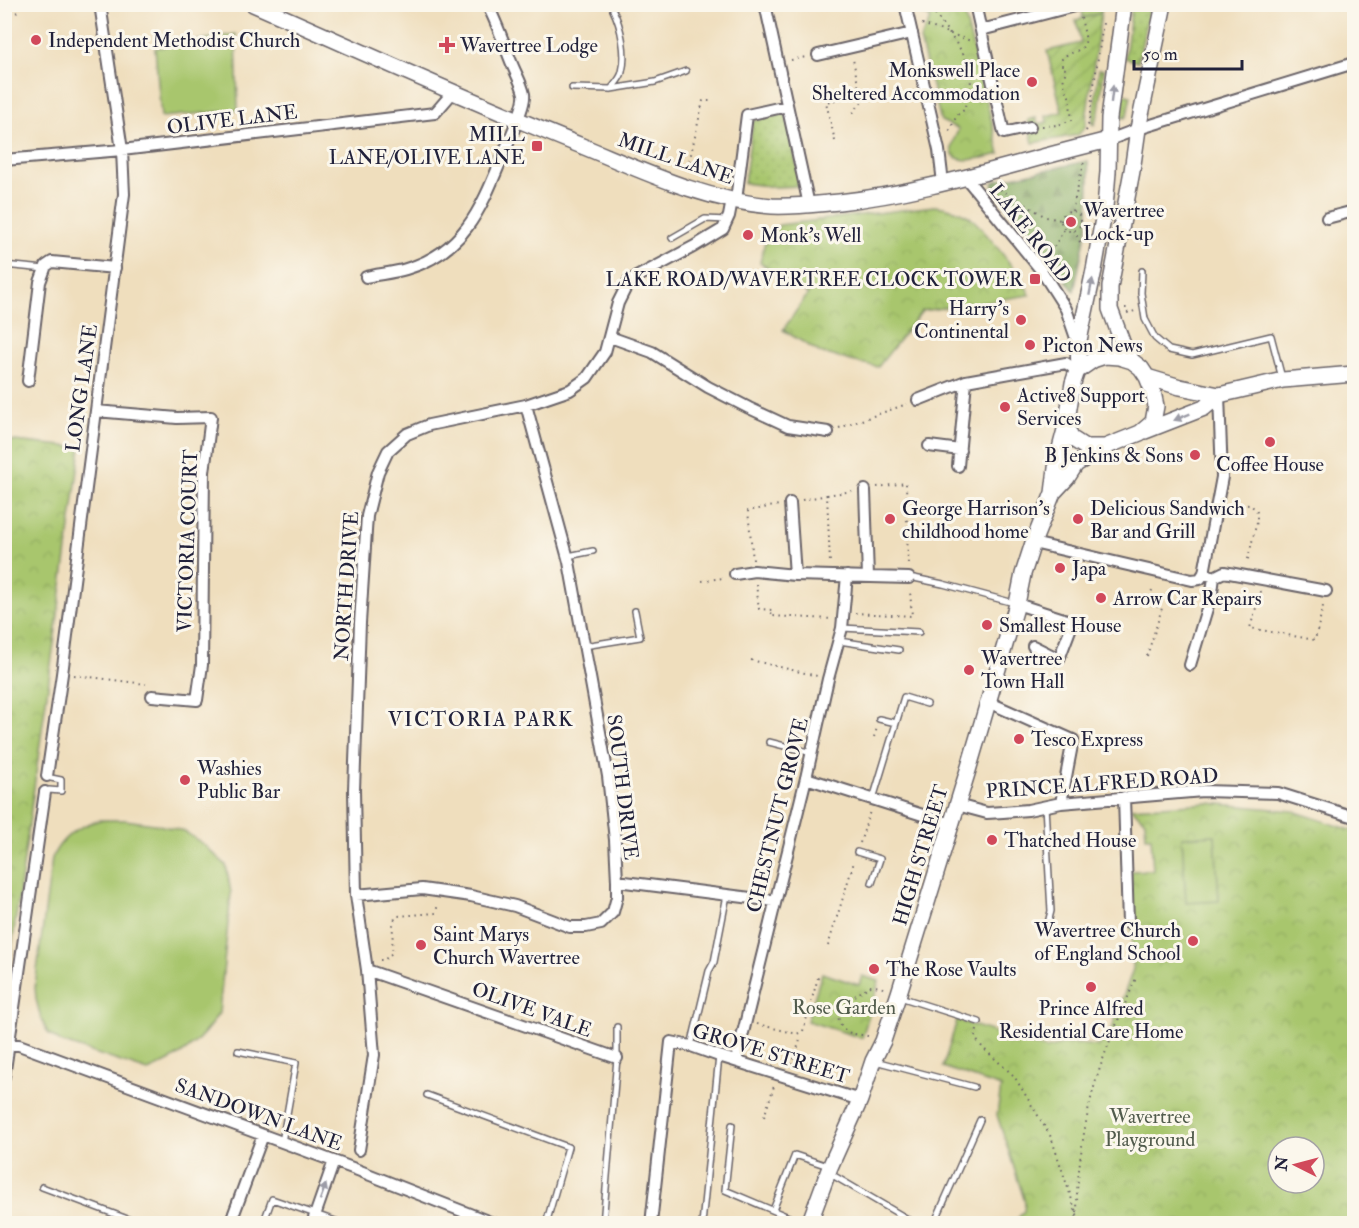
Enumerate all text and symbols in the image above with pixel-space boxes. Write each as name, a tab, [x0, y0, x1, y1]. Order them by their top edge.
place label: Independent Methodist Church	[48, 28, 301, 54]
marker: Independent Methodist Church	[29, 33, 43, 47]
place label: Wavertree Lodge	[459, 33, 598, 58]
scale bar	[1134, 33, 1242, 71]
marker: Wavertree Lodge	[438, 36, 456, 54]
text: 50 m	[1143, 43, 1178, 66]
place label: Monkswell Place Sheltered Accommodation	[812, 58, 1020, 106]
marker: Monkswell Place Sheltered Accommodation	[1025, 75, 1039, 89]
one-way arrow	[1108, 84, 1117, 103]
street label: OLIVE LANE	[165, 99, 299, 140]
place label: MILL LANE/OLIVE LANE	[329, 122, 526, 170]
street label: MILL LANE	[615, 127, 737, 190]
marker: MILL LANE/OLIVE LANE	[530, 139, 544, 153]
street label: LAKE ROAD	[984, 179, 1077, 288]
place label: Wavertree Lock-up	[1082, 198, 1164, 247]
marker: Wavertree Lock-up	[1064, 215, 1078, 229]
place label: Monk's Well	[760, 223, 861, 248]
marker: Monk's Well	[741, 228, 755, 242]
place label: LAKE ROAD/WAVERTREE CLOCK TOWER	[605, 267, 1024, 292]
marker: LAKE ROAD/WAVERTREE CLOCK TOWER	[1028, 272, 1042, 286]
one-way arrow	[1087, 278, 1096, 297]
place label: Harry's Continental	[914, 296, 1009, 344]
marker: Harry's Continental	[1014, 313, 1028, 327]
street label: LONG LANE	[60, 322, 103, 454]
place label: Picton News	[1042, 333, 1143, 358]
marker: Picton News	[1023, 338, 1037, 352]
place label: Active8 Support Services	[1016, 383, 1146, 431]
marker: Active8 Support Services	[998, 400, 1012, 414]
one-way arrow	[1172, 412, 1190, 422]
marker: Coffee House	[1263, 435, 1277, 449]
place label: B Jenkins & Sons	[1044, 443, 1183, 468]
marker: B Jenkins & Sons	[1188, 448, 1202, 462]
street label: VICTORIA COURT	[172, 449, 203, 633]
place label: Coffee House	[1216, 452, 1324, 477]
place label: George Harrison's childhood home	[902, 496, 1050, 544]
place label: Delicious Sandwich Bar and Grill	[1090, 496, 1245, 544]
street label: NORTH DRIVE	[329, 510, 364, 662]
marker: George Harrison's childhood home	[883, 512, 897, 526]
marker: Delicious Sandwich Bar and Grill	[1071, 512, 1085, 526]
place label: Japa	[1071, 556, 1107, 582]
marker: Japa	[1053, 561, 1067, 575]
place label: Arrow Car Repairs	[1112, 586, 1262, 612]
marker: Arrow Car Repairs	[1094, 591, 1108, 605]
place label: Smallest House	[999, 613, 1121, 638]
marker: Smallest House	[980, 618, 994, 632]
place label: Wavertree Town Hall	[980, 646, 1065, 694]
marker: Wavertree Town Hall	[962, 663, 976, 677]
district label: VICTORIA PARK	[388, 706, 574, 733]
street label: SOUTH DRIVE	[601, 713, 644, 861]
street label: CHESTNUT GROVE	[741, 715, 814, 915]
place label: Tesco Express	[1031, 727, 1143, 753]
marker: Tesco Express	[1012, 732, 1026, 746]
place label: Washies Public Bar	[196, 756, 281, 804]
street label: PRINCE ALFRED ROAD	[985, 763, 1219, 804]
marker: Washies Public Bar	[178, 773, 192, 787]
street label: HIGH STREET	[887, 782, 954, 928]
place label: Thatched House	[1004, 828, 1136, 853]
marker: Thatched House	[985, 833, 999, 847]
place label: Wavertree Church of England School	[1033, 918, 1182, 966]
place label: Saint Marys Church Wavertree	[433, 922, 580, 970]
marker: Wavertree Church of England School	[1186, 934, 1200, 948]
marker: Saint Marys Church Wavertree	[414, 938, 428, 952]
place label: The Rose Vaults	[886, 957, 1017, 982]
marker: The Rose Vaults	[867, 962, 881, 976]
street label: OLIVE VALE	[468, 976, 595, 1043]
marker: Prince Alfred Residential Care Home	[1084, 980, 1098, 994]
park label: Rose Garden	[792, 995, 896, 1020]
place label: Prince Alfred Residential Care Home	[999, 996, 1183, 1044]
street label: GROVE STREET	[689, 1018, 853, 1089]
street label: SANDOWN LANE	[172, 1073, 346, 1156]
park label: Wavertree Playground	[1105, 1104, 1196, 1152]
north arrow	[1266, 1135, 1326, 1195]
text: N	[1271, 1155, 1293, 1173]
one-way arrow	[318, 1183, 328, 1201]

